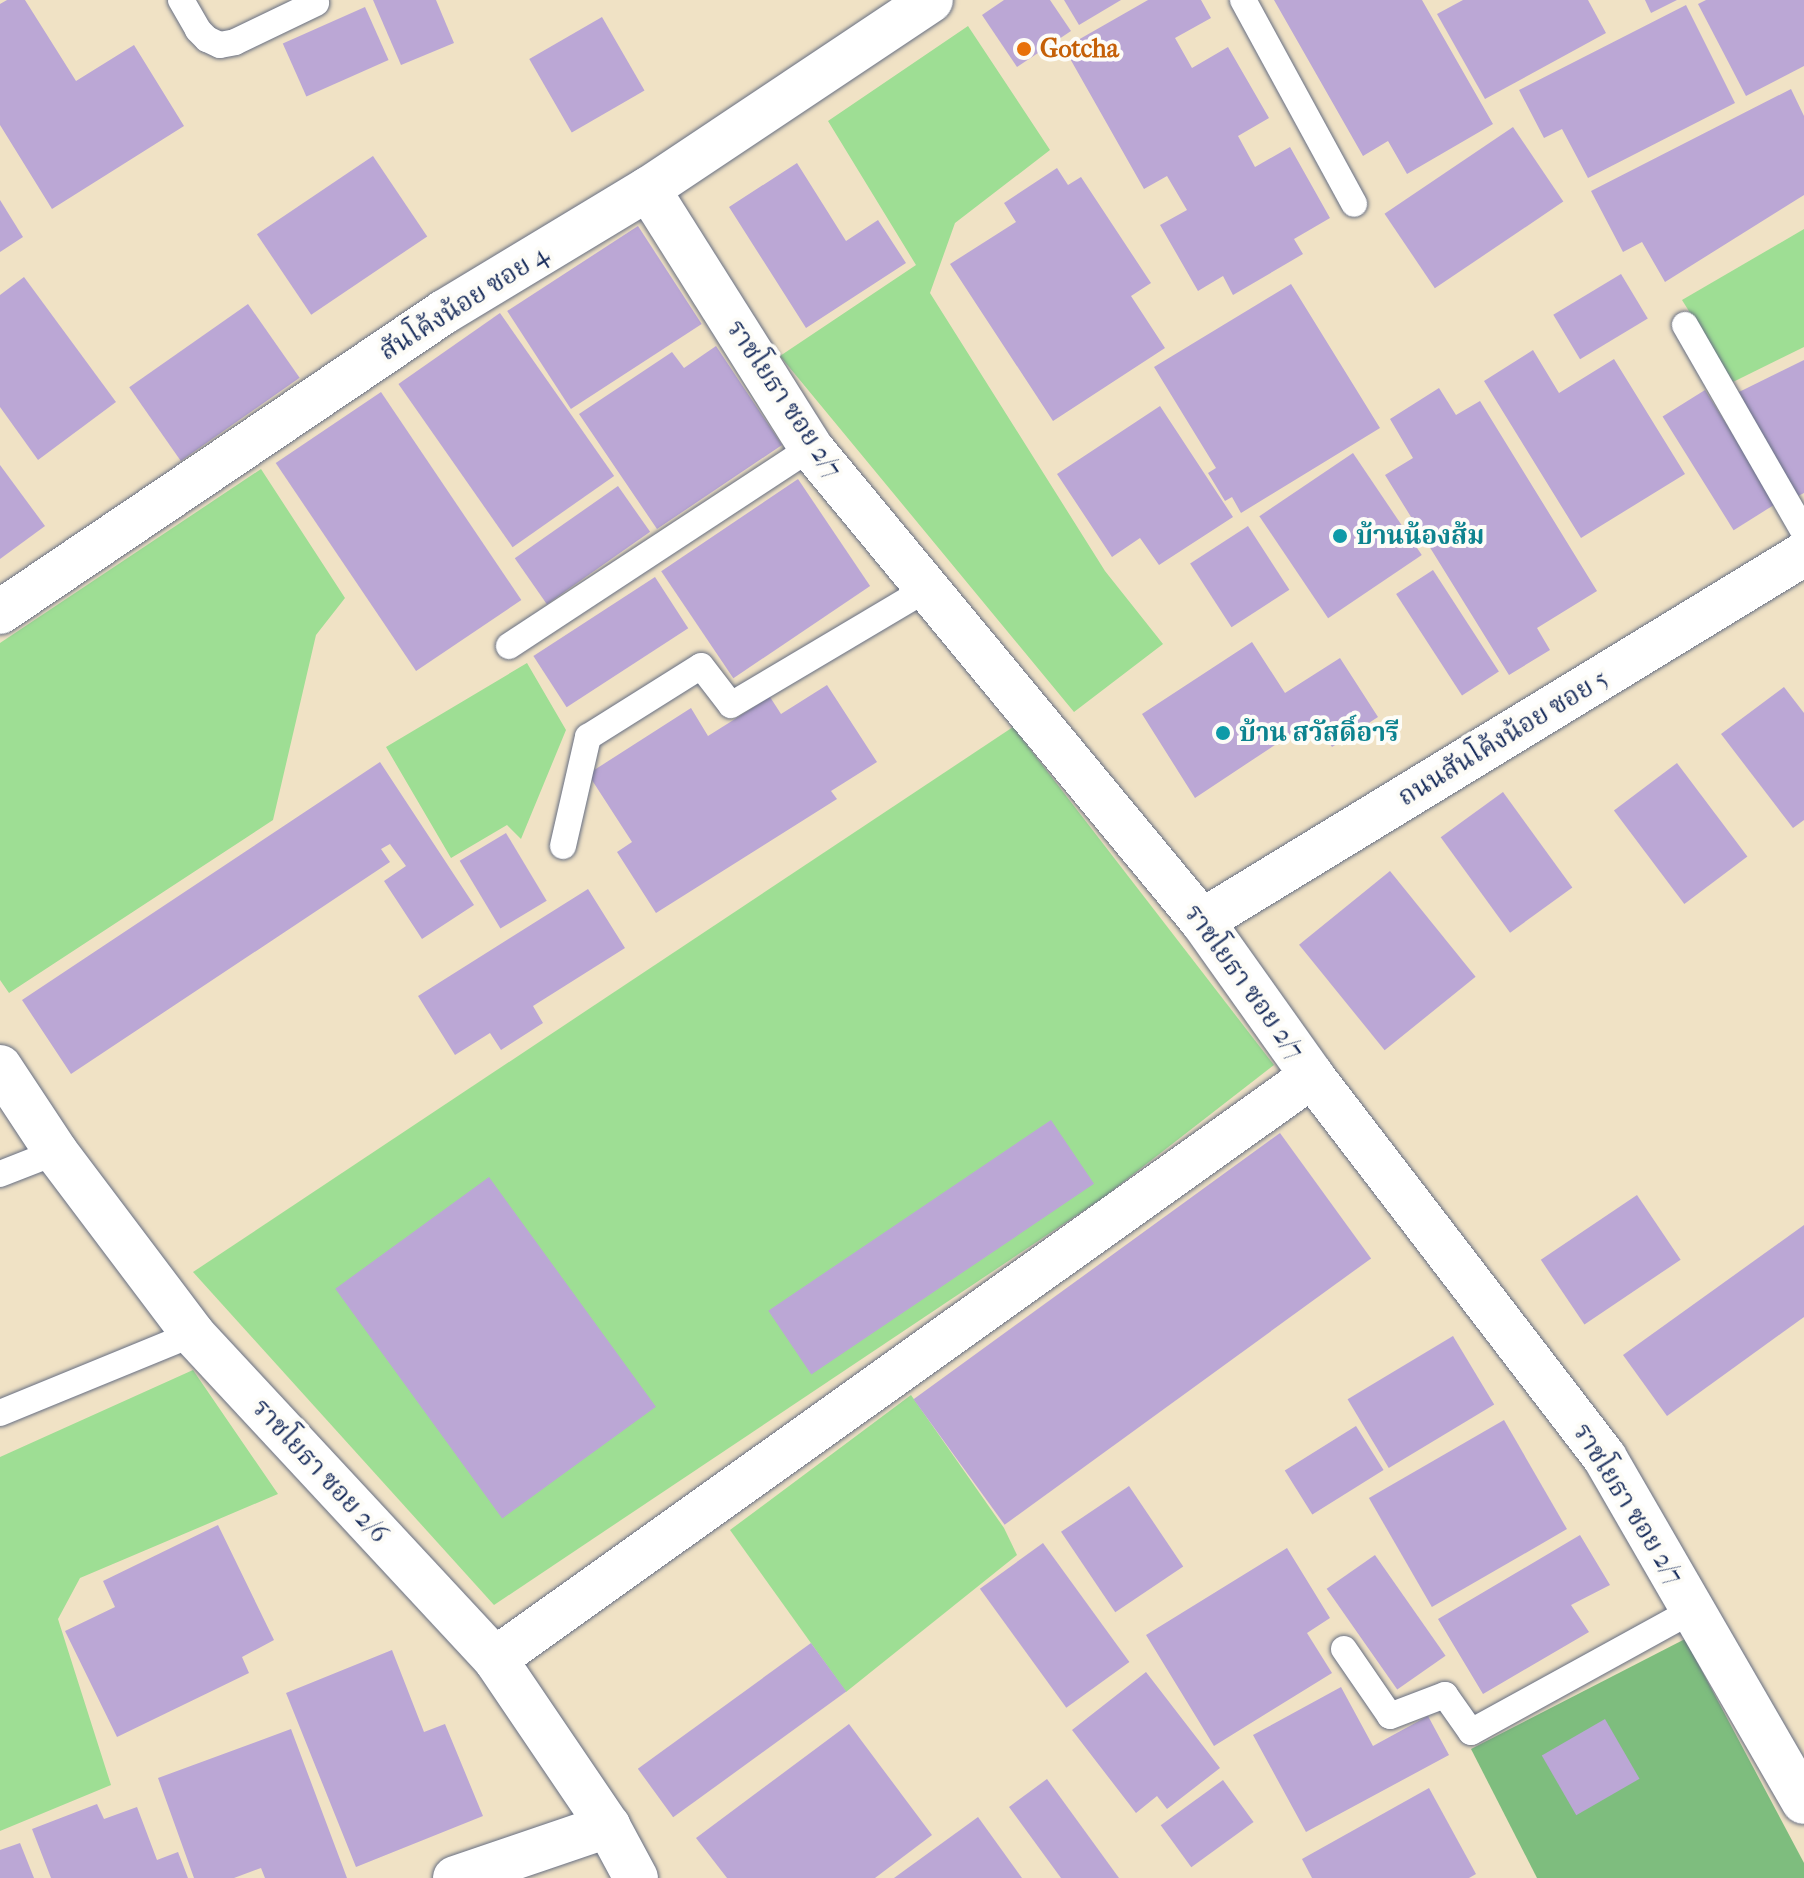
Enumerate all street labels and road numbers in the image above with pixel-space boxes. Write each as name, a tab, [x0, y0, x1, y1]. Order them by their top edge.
street label: สันโค้งน้อย ซอย 4	[374, 239, 554, 367]
street label: ราชโยธา ซอย 2/7	[720, 314, 848, 484]
street label: ถนนสันโค้งน้อย ซอย 5	[1392, 663, 1614, 813]
street label: ราชโยธา ซอย 2/7	[1177, 899, 1311, 1065]
street label: ราชโยธา ซอย 2/6	[245, 1393, 395, 1549]
street label: ราชโยธา ซอย 2/7	[1566, 1418, 1690, 1590]

